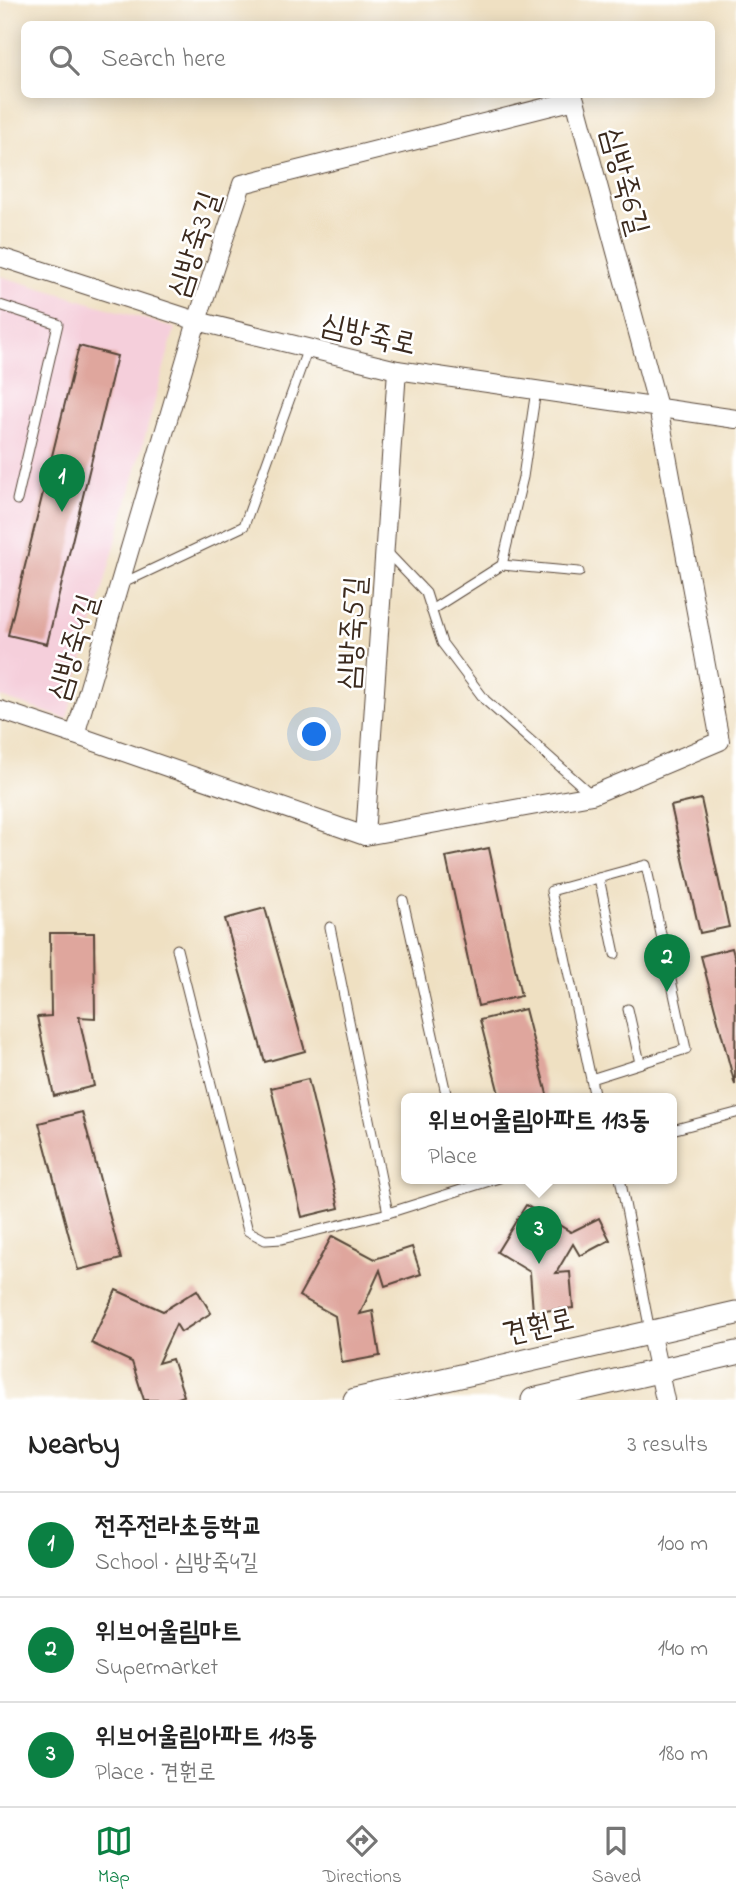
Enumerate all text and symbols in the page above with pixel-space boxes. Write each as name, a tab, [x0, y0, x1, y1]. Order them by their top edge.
search box	[21, 21, 715, 98]
icon: search	[45, 41, 83, 79]
text: Search here	[101, 41, 226, 79]
street label: 심방죽6길	[588, 123, 659, 240]
street label: 심방죽3길	[158, 186, 234, 304]
street label: 심방죽로	[316, 304, 420, 368]
pin: 1	[39, 454, 85, 512]
street label: 심방죽5길	[328, 575, 380, 691]
street label: 심방죽4길	[38, 589, 112, 706]
your location	[297, 717, 331, 751]
pin: 2	[644, 934, 690, 992]
popup	[401, 1093, 677, 1184]
text: 위브어울림아파트 113동	[428, 1103, 650, 1141]
text: Place	[428, 1141, 477, 1174]
pin: 3	[516, 1206, 562, 1264]
street label: 견훤로	[498, 1298, 579, 1358]
text: Nearby	[28, 1424, 120, 1468]
text: 3 results	[627, 1429, 708, 1462]
text: 전주전라초등학교	[95, 1509, 262, 1547]
text: 1	[47, 1528, 55, 1561]
text: 100 m	[657, 1528, 708, 1561]
text: School · 심방죽4길	[95, 1547, 258, 1580]
text: 위브어울림마트	[95, 1614, 241, 1652]
text: 2	[45, 1633, 57, 1666]
text: 140 m	[658, 1633, 708, 1666]
text: Supermarket	[95, 1652, 218, 1685]
text: 위브어울림아파트 113동	[95, 1719, 317, 1757]
text: 3	[46, 1738, 56, 1771]
text: 180 m	[659, 1738, 708, 1771]
text: Place · 견훤로	[95, 1757, 216, 1790]
tab: Map	[95, 1822, 133, 1891]
tab: Directions	[323, 1822, 402, 1891]
tab: Saved	[592, 1822, 641, 1891]

